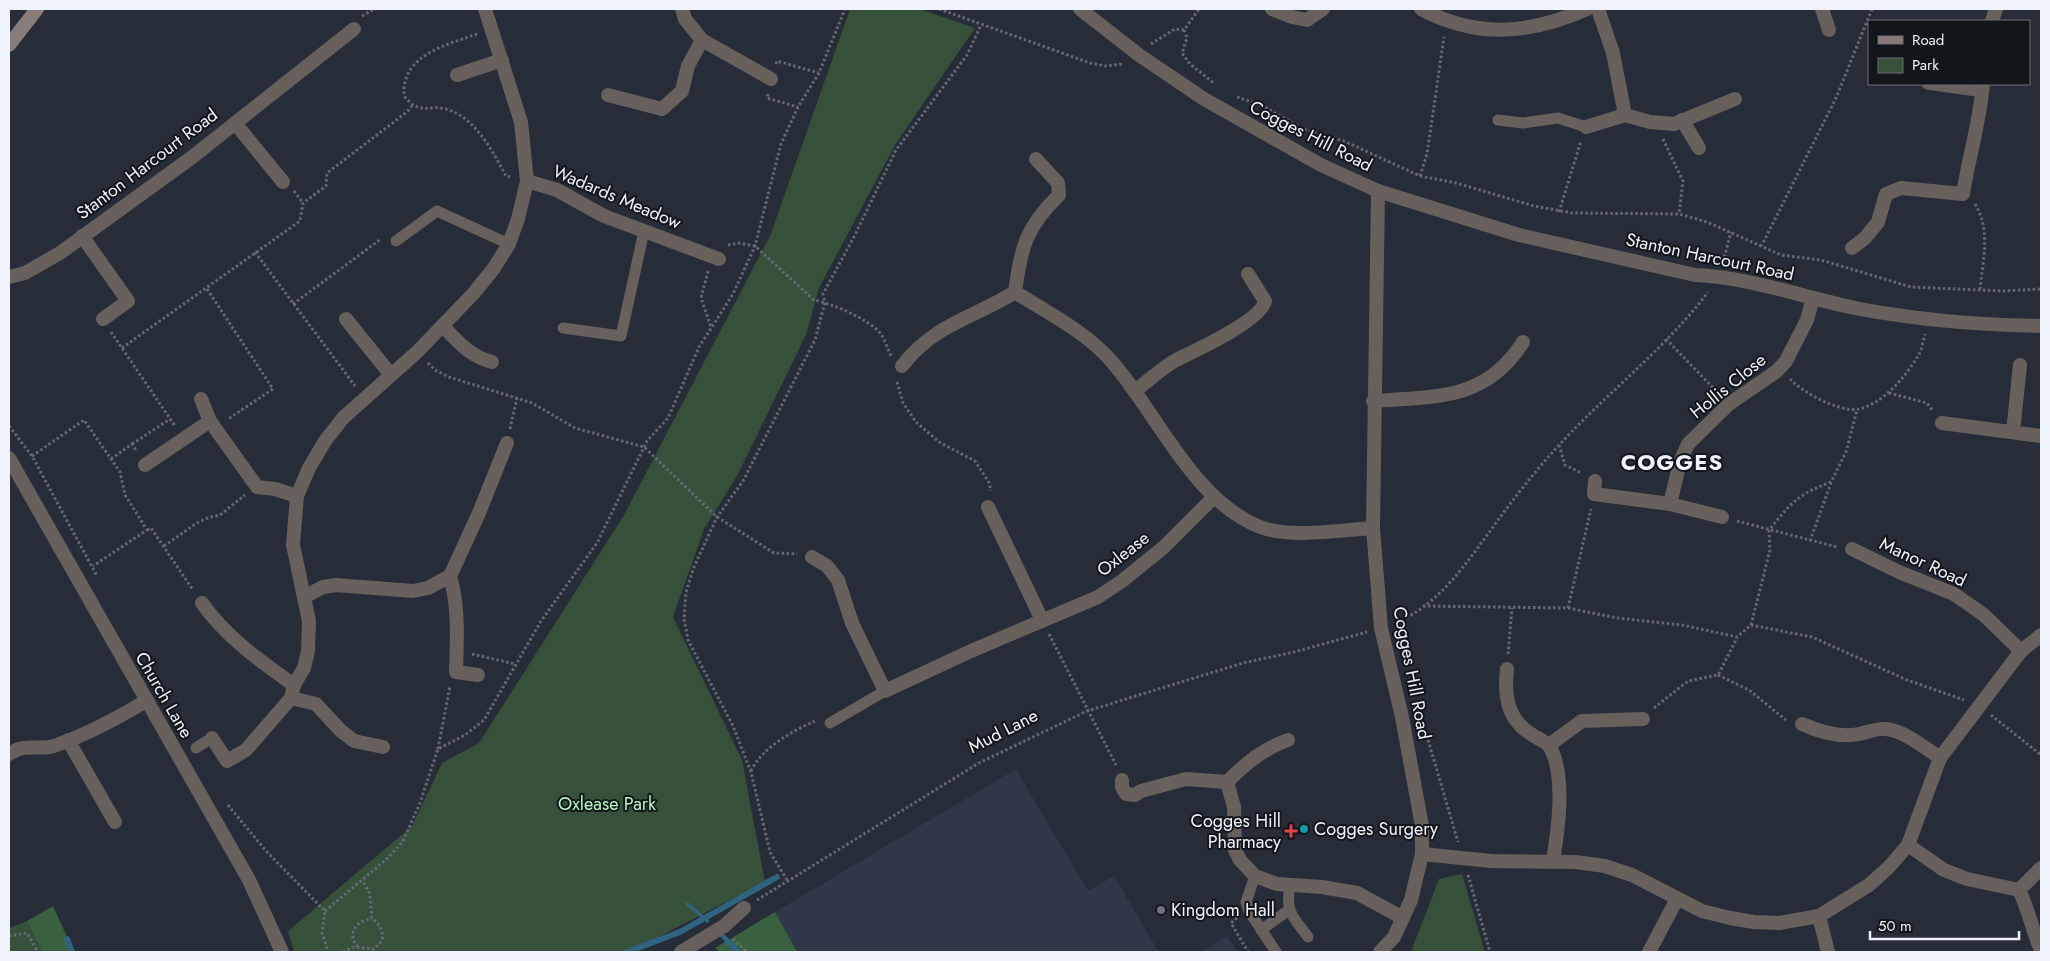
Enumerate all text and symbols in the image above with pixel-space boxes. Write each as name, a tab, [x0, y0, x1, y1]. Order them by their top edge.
legend	[1868, 20, 2030, 85]
text: Road	[1912, 29, 1944, 51]
text: Park	[1912, 54, 1939, 76]
street label: Cogges Hill Road	[1245, 94, 1377, 178]
street label: Stanton Harcourt Road	[71, 102, 223, 226]
street label: Wadards Meadow	[549, 158, 686, 236]
street label: Stanton Harcourt Road	[1624, 226, 1796, 288]
street label: Hollis Close	[1684, 347, 1772, 425]
district label: COGGES	[1621, 446, 1723, 478]
street label: Oxlease	[1091, 525, 1155, 583]
street label: Manor Road	[1875, 531, 1971, 593]
street label: Cogges Hill Road	[1386, 604, 1438, 742]
street label: Church Lane	[129, 647, 199, 743]
street label: Mud Lane	[964, 702, 1042, 760]
park label: Oxlease Park	[558, 791, 656, 817]
place label: Cogges Hill Pharmacy	[1191, 808, 1281, 855]
place label: Cogges Surgery	[1314, 816, 1438, 842]
marker: Cogges Surgery	[1298, 823, 1310, 835]
marker: Cogges Hill Pharmacy	[1285, 825, 1297, 837]
place label: Kingdom Hall	[1171, 897, 1275, 923]
marker: Kingdom Hall	[1155, 904, 1167, 916]
scale bar	[1870, 908, 2019, 940]
text: 50 m	[1878, 915, 1912, 937]

